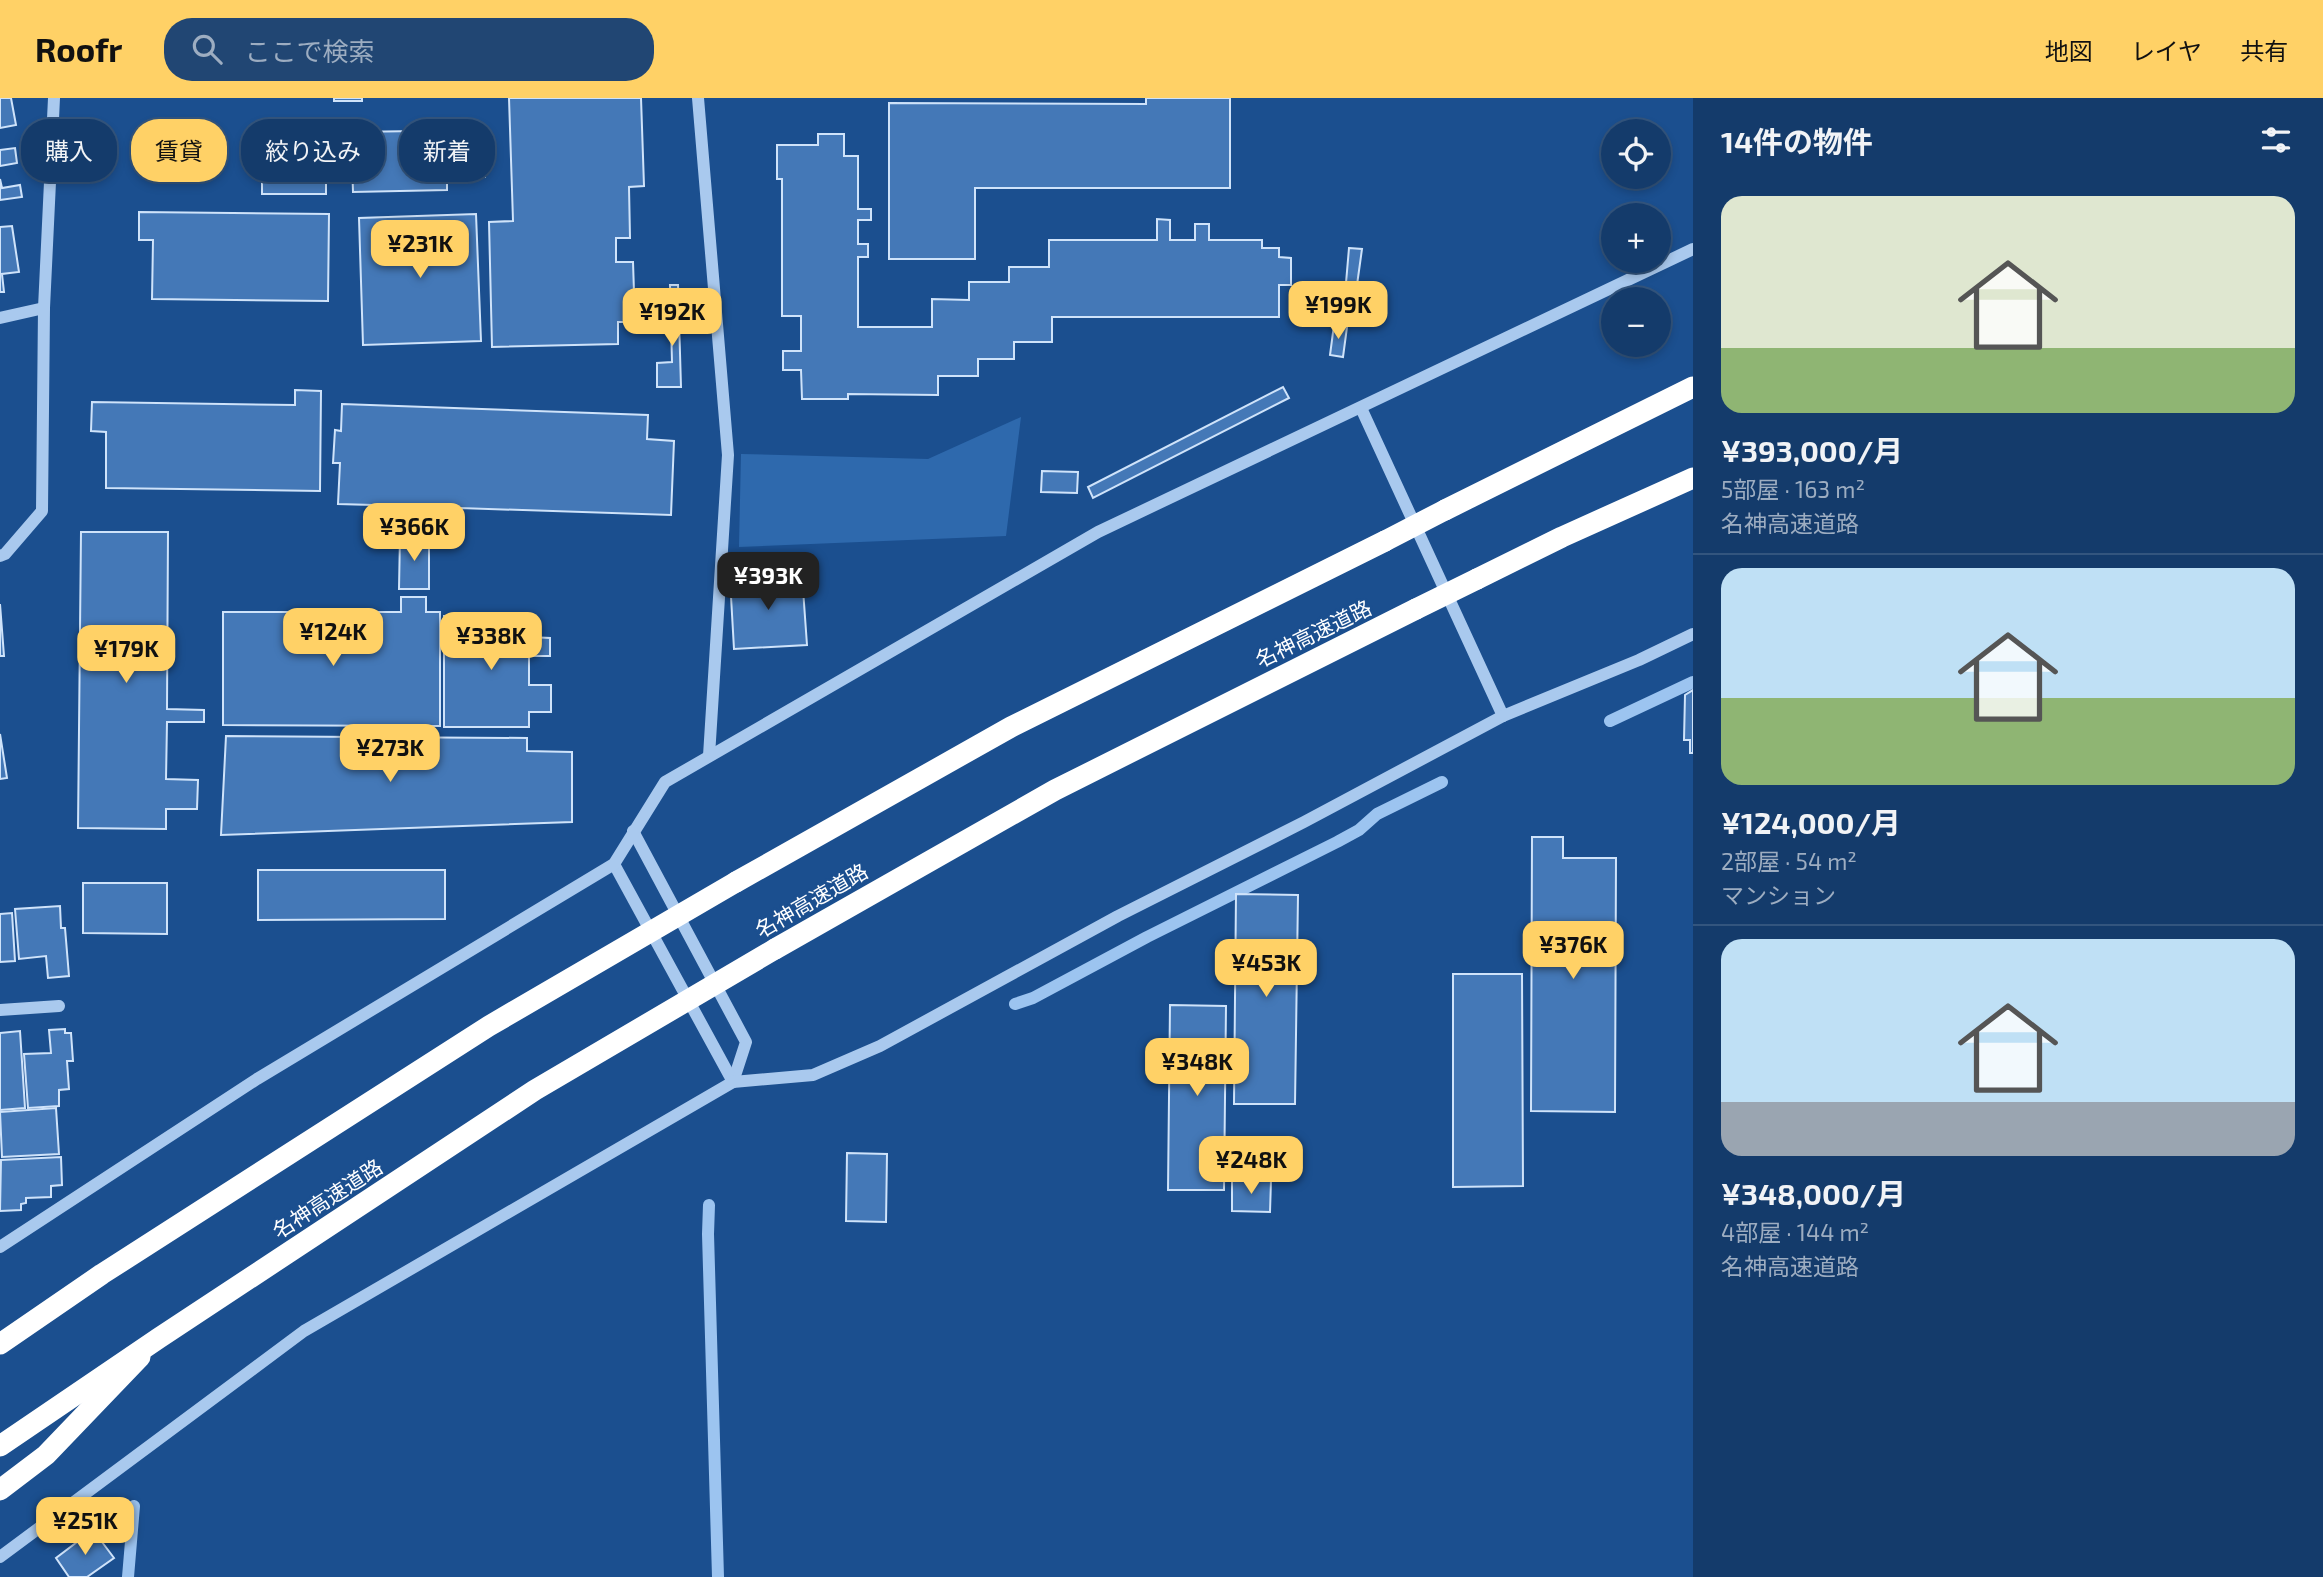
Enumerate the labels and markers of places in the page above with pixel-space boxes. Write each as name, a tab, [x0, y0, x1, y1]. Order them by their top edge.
pin: ¥231K	[371, 220, 469, 280]
pin: ¥199K	[1289, 282, 1387, 341]
pin: ¥192K	[623, 288, 721, 348]
pin: ¥366K	[365, 504, 463, 563]
pin: ¥393K	[719, 552, 817, 612]
pin: ¥124K	[284, 608, 382, 668]
pin: ¥338K	[442, 612, 540, 672]
pin: ¥179K	[77, 626, 175, 685]
pin: ¥273K	[341, 724, 439, 784]
pin: ¥376K	[1524, 922, 1622, 981]
pin: ¥453K	[1217, 940, 1315, 999]
pin: ¥348K	[1148, 1038, 1246, 1098]
pin: ¥248K	[1202, 1136, 1300, 1196]
pin: ¥251K	[36, 1498, 134, 1557]

